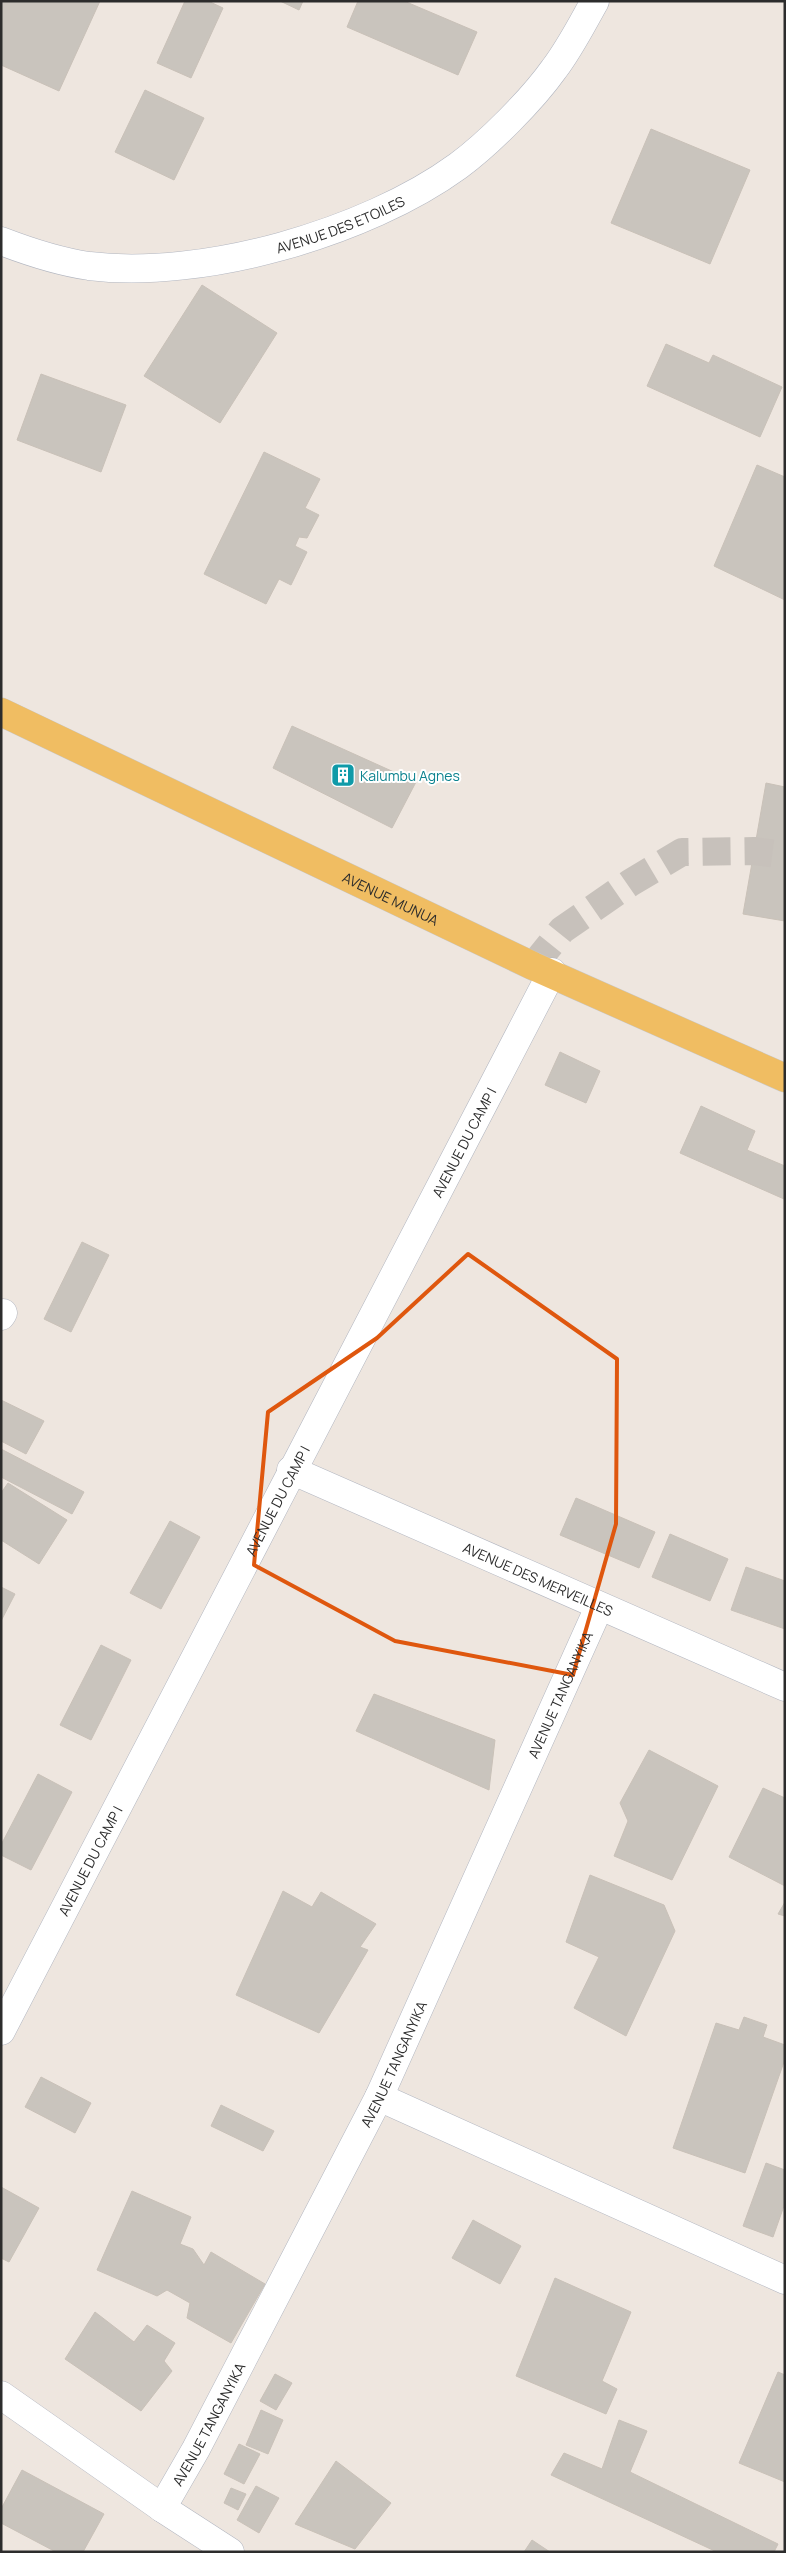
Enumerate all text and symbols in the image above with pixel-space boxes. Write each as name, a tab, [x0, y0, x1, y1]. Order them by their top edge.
street label: AVENUE DES ETOILES	[274, 191, 408, 257]
building icon: Kalumbu Agnes	[330, 762, 356, 788]
place label: Kalumbu Agnes	[360, 766, 460, 785]
street label: AVENUE MUNUA	[340, 867, 442, 929]
street label: AVENUE DU CAMP I	[427, 1084, 500, 1200]
street label: AVENUE DU CAMP I	[241, 1442, 313, 1559]
street label: AVENUE DES MERVEILLES	[460, 1537, 616, 1620]
street label: AVENUE TANGANYIKA	[523, 1628, 597, 1761]
street label: AVENUE DU CAMP I	[53, 1802, 126, 1919]
street label: AVENUE TANGANYIKA	[356, 1997, 431, 2130]
street label: AVENUE TANGANYIKA	[167, 2359, 249, 2489]

